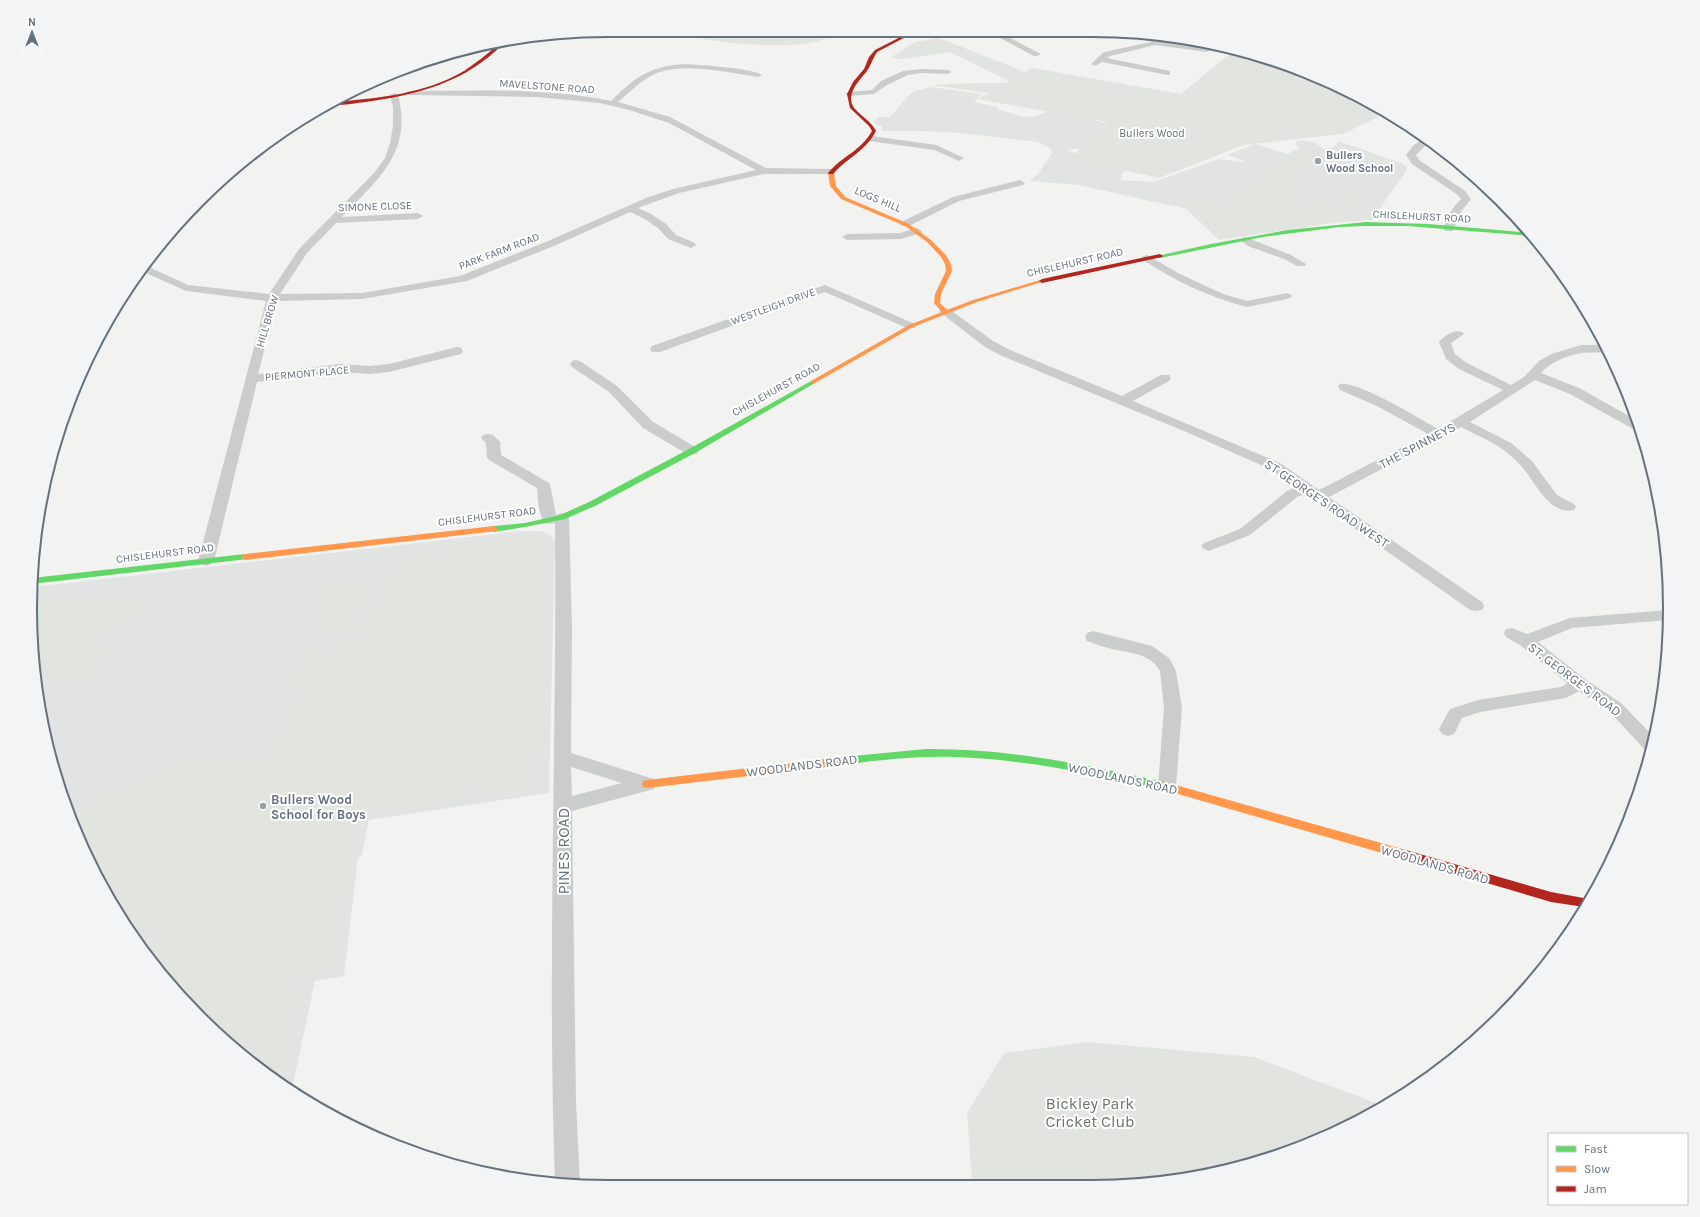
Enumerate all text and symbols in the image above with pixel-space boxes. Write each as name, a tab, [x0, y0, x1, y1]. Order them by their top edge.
north arrow	[12, 12, 52, 52]
text: N	[28, 16, 36, 29]
street label: MAVELSTONE ROAD	[499, 77, 595, 96]
park label: Bullers Wood	[1119, 127, 1185, 140]
place label: Bullers Wood School	[1326, 149, 1393, 175]
marker: Bullers Wood School	[1313, 156, 1323, 166]
street label: LOGS HILL	[853, 184, 904, 215]
street label: SIMONE CLOSE	[338, 199, 412, 214]
street label: CHISLEHURST ROAD	[1372, 207, 1472, 226]
street label: PARK FARM ROAD	[457, 230, 541, 273]
street label: CHISLEHURST ROAD	[1026, 245, 1125, 280]
street label: WESTLEIGH DRIVE	[729, 285, 817, 328]
street label: HILL BROW	[253, 293, 282, 349]
street label: CHISLEHURST ROAD	[730, 360, 823, 419]
street label: PIERMONT PLACE	[264, 363, 350, 384]
street label: THE SPINNEYS	[1377, 419, 1458, 472]
street label: ST GEORGE'S ROAD WEST	[1262, 456, 1392, 551]
street label: CHISLEHURST ROAD	[437, 504, 537, 529]
street label: CHISLEHURST ROAD	[115, 541, 215, 566]
street label: ST. GEORGE'S ROAD	[1525, 640, 1624, 719]
street label: WOODLANDS ROAD	[746, 751, 858, 780]
street label: WOODLANDS ROAD	[1067, 760, 1179, 797]
place label: Bullers Wood School for Boys	[271, 792, 366, 822]
marker: Bullers Wood School for Boys	[258, 801, 268, 811]
street label: PINES ROAD	[554, 808, 573, 894]
street label: WOODLANDS ROAD	[1379, 842, 1490, 887]
park label: Bickley Park Cricket Club	[1045, 1094, 1135, 1131]
legend	[1548, 1133, 1688, 1205]
text: Fast	[1584, 1142, 1608, 1156]
text: Slow	[1584, 1162, 1610, 1176]
text: Jam	[1584, 1182, 1607, 1196]

